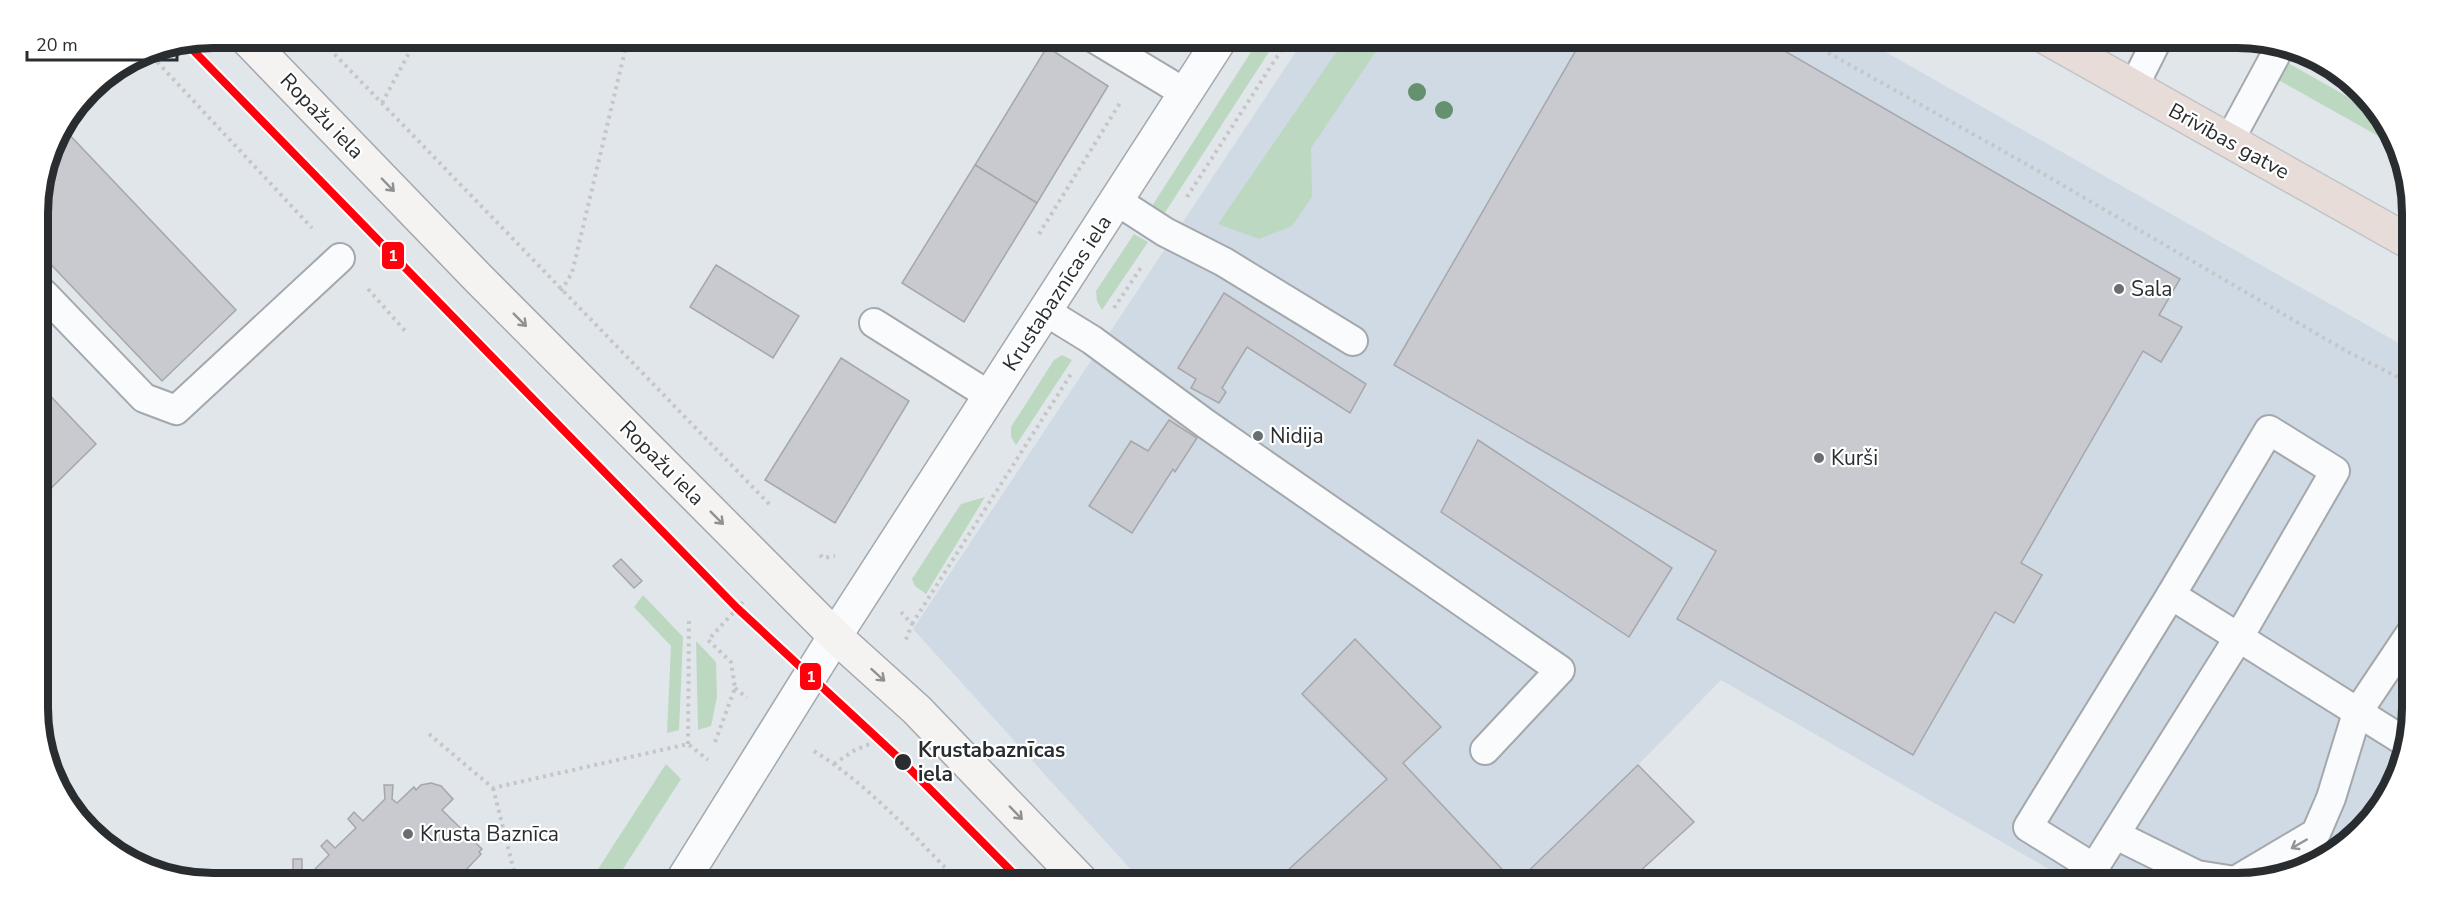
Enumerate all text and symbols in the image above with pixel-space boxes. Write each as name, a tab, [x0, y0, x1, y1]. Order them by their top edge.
scale bar	[27, 24, 177, 62]
text: 20 m	[36, 33, 78, 57]
street label: Ropažu iela	[274, 67, 370, 165]
street label: Brīvības gatve	[2164, 96, 2294, 186]
one-way arrow	[381, 178, 396, 193]
street label: Krustabaznīcas iela	[996, 210, 1118, 376]
line badge: 1	[381, 241, 405, 270]
text: 1	[388, 245, 398, 267]
place label: Sala	[2131, 275, 2172, 303]
marker: Sala	[2112, 282, 2126, 296]
one-way arrow	[512, 312, 527, 327]
street label: Ropažu iela	[614, 415, 710, 511]
place label: Nidija	[1270, 422, 1324, 450]
marker: Nidija	[1251, 429, 1265, 443]
place label: Kurši	[1831, 444, 1878, 472]
marker: Kurši	[1812, 451, 1826, 465]
one-way arrow	[709, 510, 724, 525]
line badge: 1	[799, 662, 822, 691]
text: 1	[806, 666, 816, 688]
one-way arrow	[870, 668, 885, 682]
place label: Krustabaznīcas iela	[918, 736, 1065, 788]
marker: Krustabaznīcas iela	[893, 752, 913, 772]
one-way arrow	[1009, 806, 1023, 821]
place label: Krusta Baznīca	[420, 820, 559, 848]
marker: Krusta Baznīca	[401, 827, 415, 841]
one-way arrow	[2290, 838, 2307, 850]

